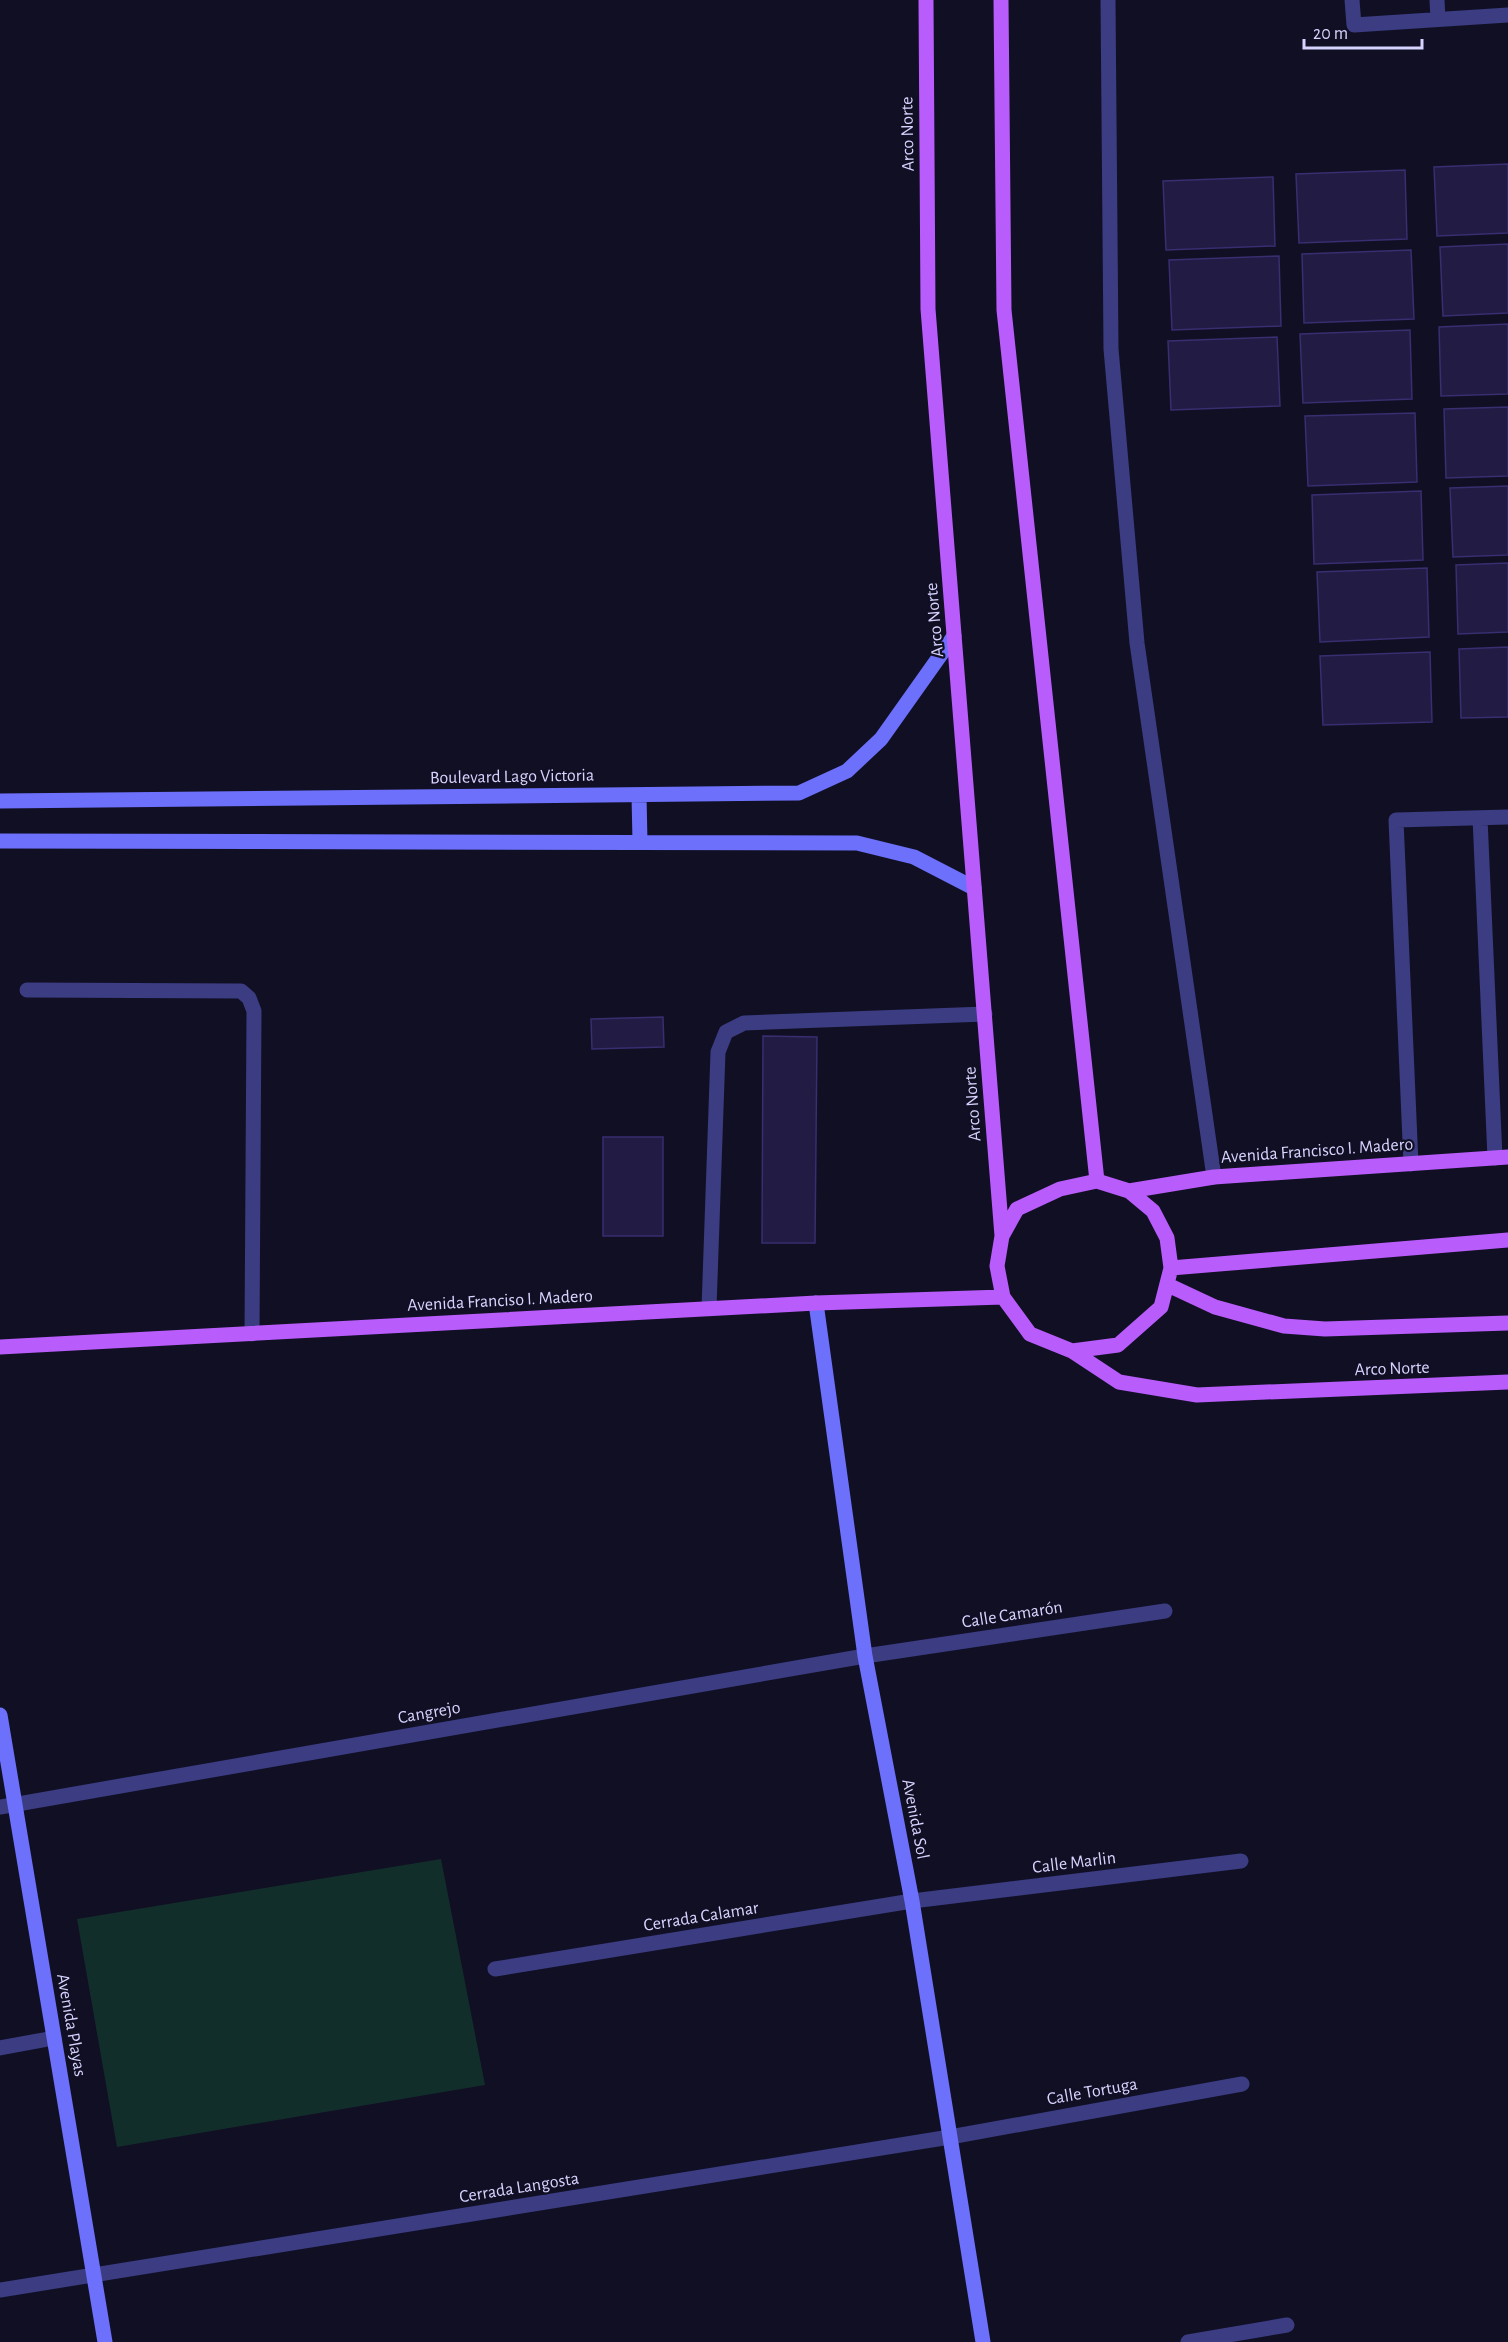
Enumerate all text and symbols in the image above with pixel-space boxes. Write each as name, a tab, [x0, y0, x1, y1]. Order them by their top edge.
scale bar	[1304, 12, 1422, 50]
text: 20 m	[1313, 25, 1348, 43]
street label: Arco Norte	[898, 96, 918, 172]
street label: Arco Norte	[923, 582, 947, 658]
street label: Boulevard Lago Victoria	[430, 767, 594, 787]
street label: Arco Norte	[961, 1066, 985, 1142]
street label: Avenida Francisco I. Madero	[1220, 1135, 1414, 1167]
street label: Avenida Franciso I. Madero	[407, 1287, 593, 1315]
street label: Arco Norte	[1354, 1359, 1430, 1379]
street label: Calle Camarón	[961, 1598, 1064, 1632]
street label: Cangrejo	[396, 1699, 462, 1727]
street label: Avenida Sol	[898, 1778, 932, 1861]
street label: Calle Marlin	[1031, 1849, 1117, 1877]
street label: Cerrada Calamar	[642, 1899, 760, 1935]
street label: Avenida Playas	[53, 1972, 89, 2078]
street label: Calle Tortuga	[1045, 2075, 1139, 2109]
street label: Cerrada Langosta	[458, 2170, 580, 2206]

